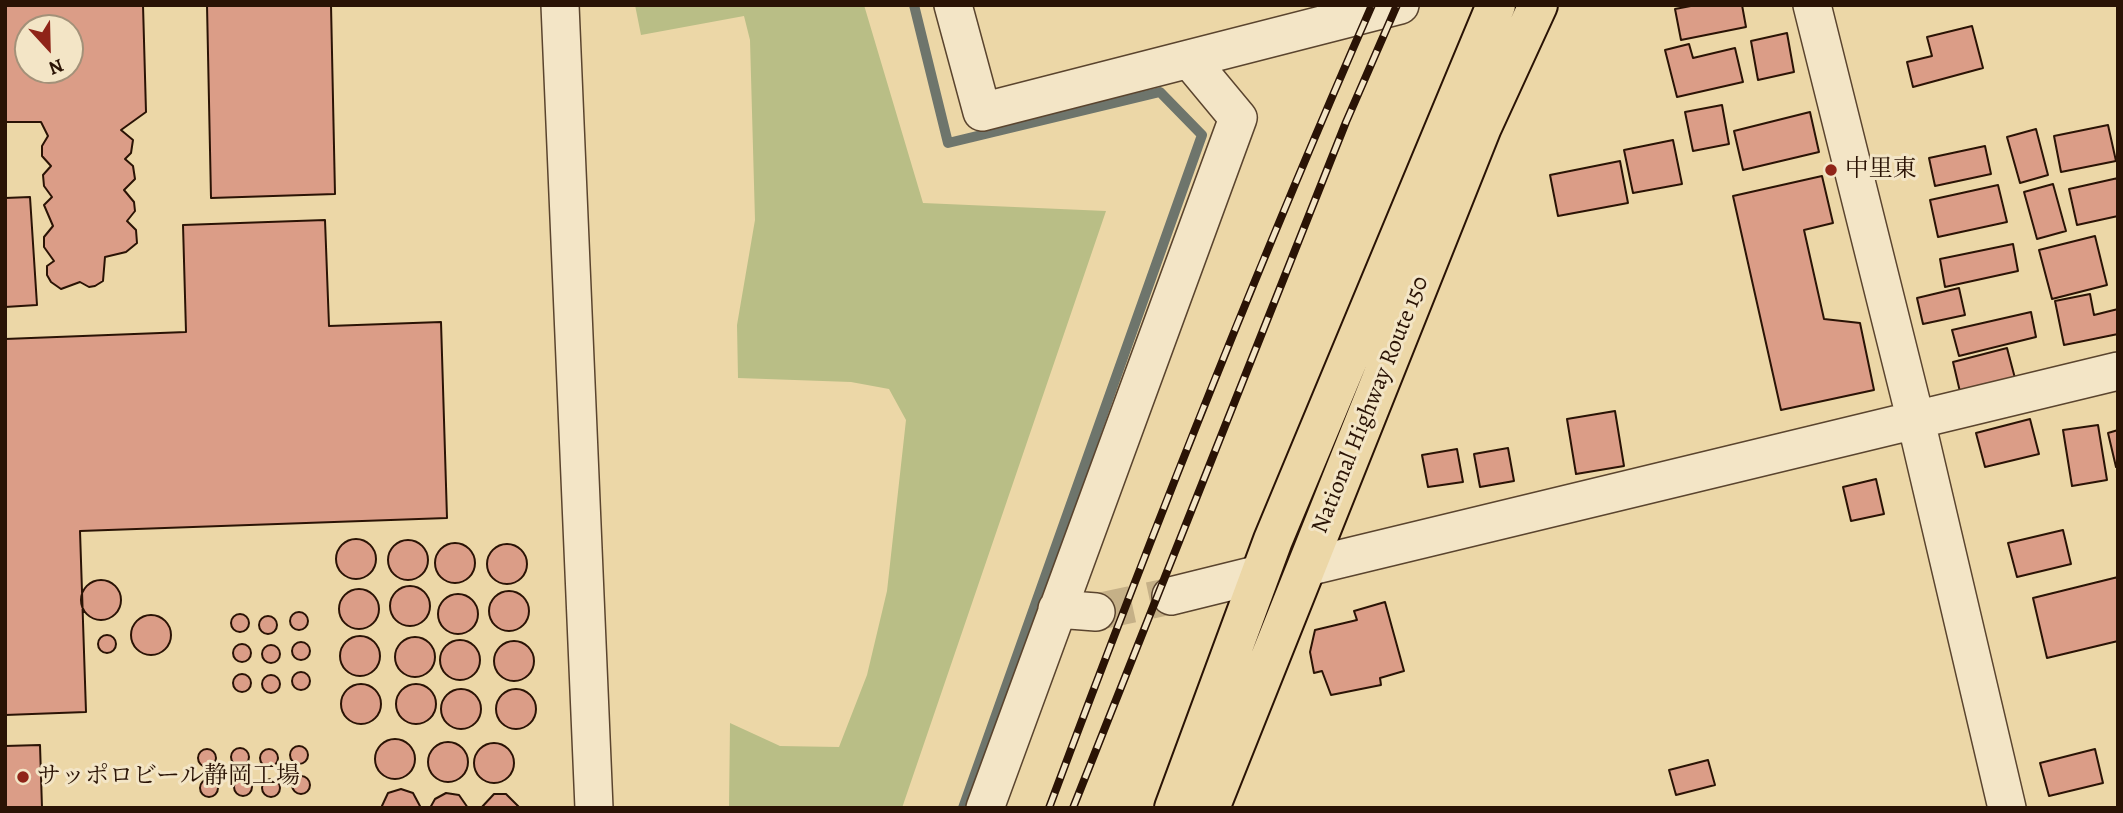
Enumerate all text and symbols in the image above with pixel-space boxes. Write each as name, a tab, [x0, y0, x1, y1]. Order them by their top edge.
north arrow	[14, 14, 84, 84]
text: N	[45, 52, 67, 81]
place label: 中里東	[1845, 156, 1917, 184]
marker: 中里東	[1823, 162, 1839, 178]
street label: National Highway Route 150	[1306, 272, 1436, 538]
place label: サッポロビール静岡工場	[37, 763, 300, 791]
marker: サッポロビール静岡工場	[15, 769, 31, 785]

